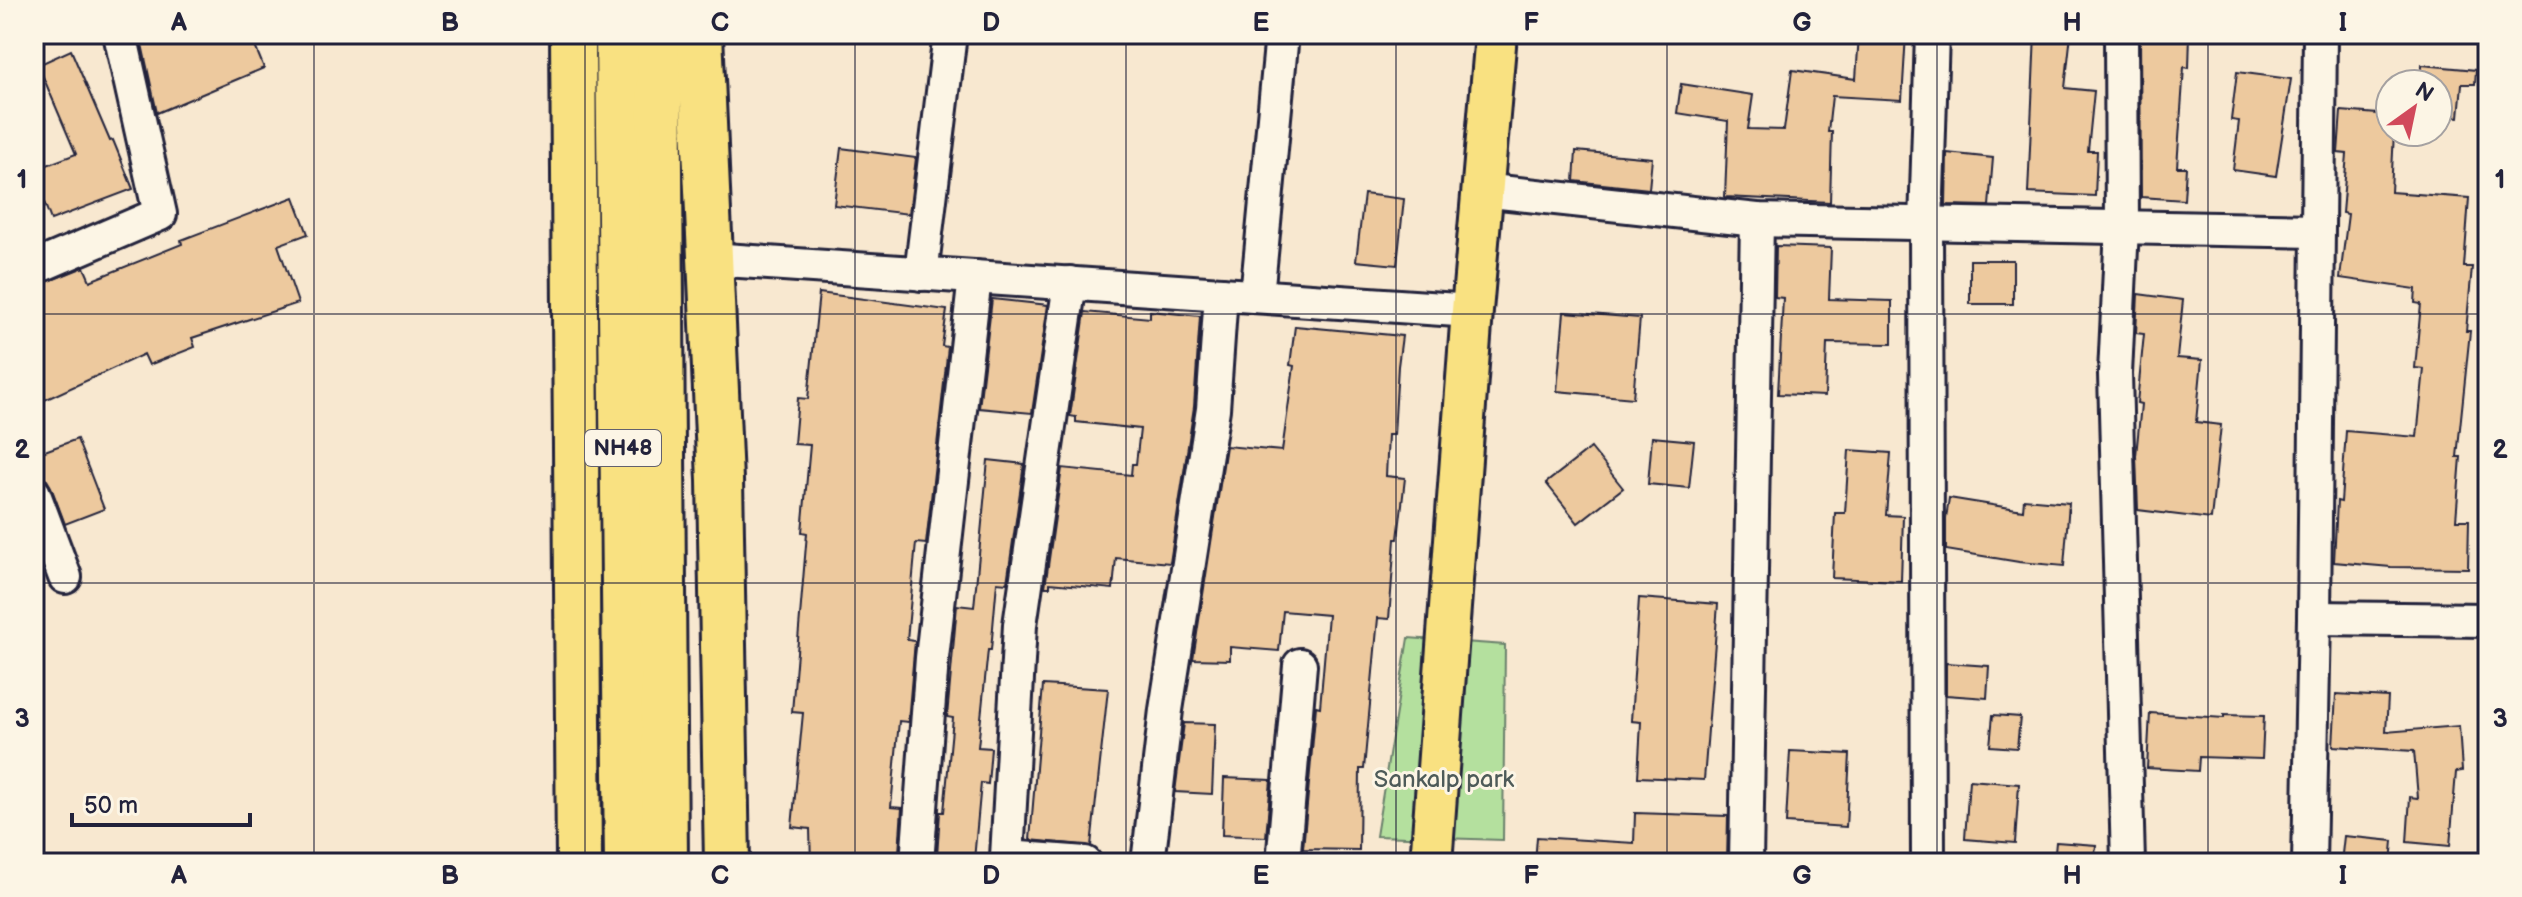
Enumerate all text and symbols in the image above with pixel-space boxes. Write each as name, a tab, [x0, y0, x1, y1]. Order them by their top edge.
text: A	[170, 8, 187, 39]
text: B	[441, 8, 459, 39]
text: C	[711, 8, 729, 39]
text: D	[982, 8, 1000, 39]
text: E	[1253, 8, 1270, 39]
text: F	[1523, 8, 1539, 39]
text: G	[1792, 8, 1812, 39]
text: H	[2062, 8, 2082, 39]
text: I	[2339, 8, 2347, 39]
north arrow	[2374, 68, 2454, 148]
text: N	[2410, 77, 2438, 108]
text: 1	[17, 165, 27, 196]
text: 1	[2495, 165, 2505, 196]
road number: NH48	[585, 430, 661, 466]
text: 2	[14, 435, 30, 466]
text: 2	[2492, 435, 2508, 466]
text: 3	[14, 704, 30, 735]
text: 3	[2492, 704, 2508, 735]
park label: Sankalp park	[1374, 765, 1514, 794]
scale bar	[72, 777, 250, 827]
text: 50 m	[84, 791, 138, 820]
text: A	[170, 861, 187, 892]
text: B	[441, 861, 459, 892]
text: C	[711, 861, 729, 892]
text: D	[982, 861, 1000, 892]
text: E	[1253, 861, 1270, 892]
text: F	[1523, 861, 1539, 892]
text: G	[1792, 861, 1812, 892]
text: H	[2062, 861, 2082, 892]
text: I	[2339, 861, 2347, 892]

